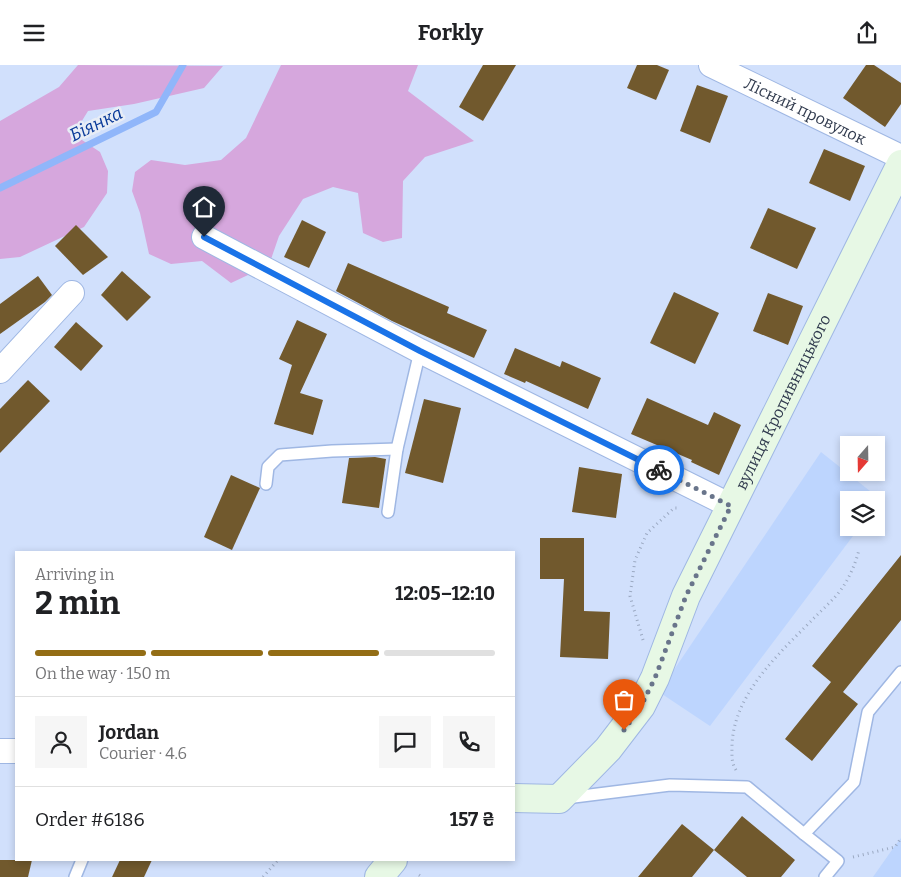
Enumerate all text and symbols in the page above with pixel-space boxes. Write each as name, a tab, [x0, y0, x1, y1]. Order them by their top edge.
icon: menu	[20, 19, 48, 47]
text: Forkly	[418, 19, 483, 46]
icon: share	[853, 19, 881, 47]
street label: Лісний провулок	[741, 74, 870, 149]
water label: Біянка	[66, 102, 126, 146]
pin	[183, 186, 225, 237]
icon: home	[190, 193, 218, 221]
street label: вулиця Кропивницького	[731, 311, 835, 493]
north arrow	[840, 436, 885, 481]
map controls	[840, 436, 885, 536]
courier	[634, 445, 684, 495]
icon: bike	[645, 456, 673, 484]
button: layers	[840, 491, 885, 536]
text: Arriving in	[35, 565, 114, 584]
text: 12:05–12:10	[395, 582, 495, 605]
text: 2 min	[35, 584, 120, 622]
text: On the way · 150 m	[35, 664, 170, 683]
pin	[603, 679, 645, 730]
icon: bag	[610, 686, 638, 714]
button: person	[35, 716, 87, 768]
button: chat	[379, 716, 431, 768]
button: phone	[443, 716, 495, 768]
text: Jordan	[99, 721, 159, 744]
text: Courier · 4.6	[99, 744, 187, 763]
text: Order #6186	[35, 808, 145, 831]
text: 157 ₴	[450, 808, 495, 831]

